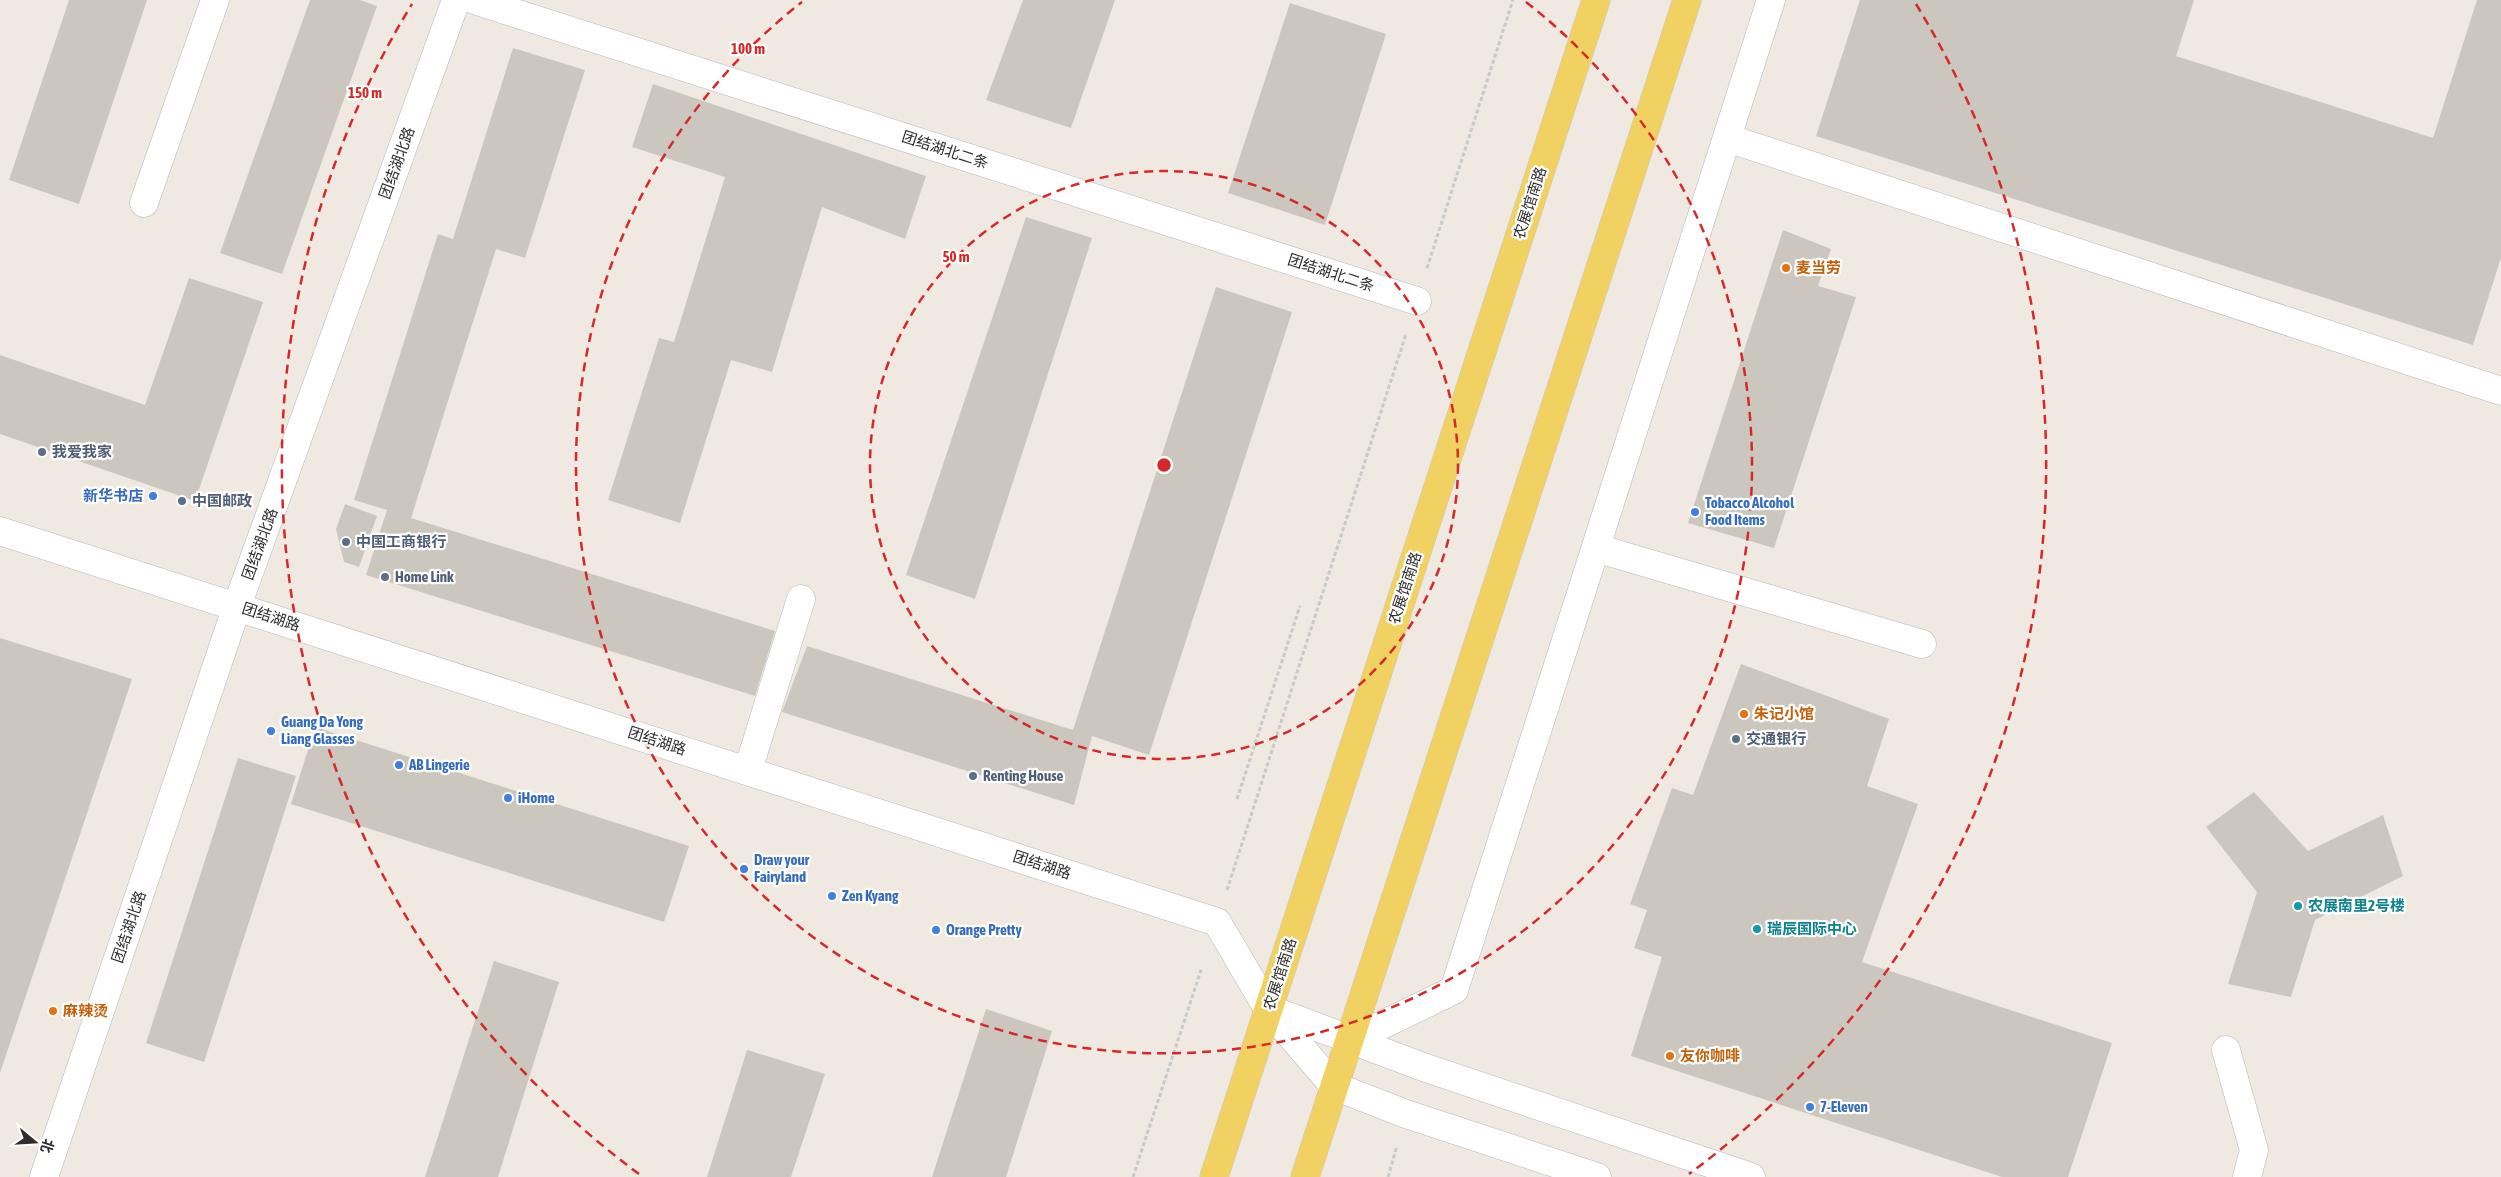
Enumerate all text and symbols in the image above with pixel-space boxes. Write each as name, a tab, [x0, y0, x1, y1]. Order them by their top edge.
text: 100 m	[731, 40, 765, 57]
text: 150 m	[348, 84, 382, 101]
street label: 团结湖北路	[376, 125, 417, 201]
street label: 团结湖北二条	[900, 128, 991, 172]
street label: 农展馆南路	[1510, 165, 1549, 241]
text: 50 m	[943, 248, 970, 265]
street label: 团结湖北二条	[1286, 251, 1377, 295]
place label: 麦当劳	[1796, 259, 1841, 276]
marker: 麦当劳	[1780, 262, 1792, 274]
place label: 我爱我家	[52, 443, 112, 460]
marker: 我爱我家	[36, 446, 48, 458]
centre of rings	[1155, 456, 1173, 474]
place label: 新华书店	[83, 487, 143, 504]
marker: 新华书店	[147, 490, 159, 502]
place label: 中国邮政	[192, 492, 252, 509]
place label: Tobacco Alcohol Food Items	[1705, 494, 1795, 528]
marker: 中国邮政	[176, 495, 188, 507]
street label: 团结湖北路	[239, 506, 280, 582]
marker: Tobacco Alcohol Food Items	[1689, 506, 1701, 518]
place label: 中国工商银行	[356, 533, 446, 550]
marker: 中国工商银行	[340, 536, 352, 548]
street label: 农展馆南路	[1385, 550, 1424, 626]
place label: Home Link	[395, 568, 454, 585]
marker: Home Link	[379, 571, 391, 583]
street label: 团结湖路	[240, 599, 302, 634]
place label: 朱记小馆	[1754, 705, 1814, 722]
marker: 朱记小馆	[1738, 708, 1750, 720]
place label: Guang Da Yong Liang Glasses	[281, 713, 363, 747]
street label: 团结湖路	[626, 723, 688, 758]
marker: Guang Da Yong Liang Glasses	[265, 725, 277, 737]
place label: 交通银行	[1746, 730, 1806, 747]
marker: 交通银行	[1730, 733, 1742, 745]
place label: AB Lingerie	[408, 756, 470, 773]
marker: AB Lingerie	[393, 759, 405, 771]
place label: Renting House	[983, 767, 1063, 784]
marker: Renting House	[967, 770, 979, 782]
place label: iHome	[518, 789, 555, 806]
marker: iHome	[502, 792, 514, 804]
street label: 团结湖路	[1011, 847, 1073, 882]
place label: Draw your Fairyland	[754, 851, 810, 885]
marker: Draw your Fairyland	[738, 863, 750, 875]
place label: Zen Kyang	[842, 887, 899, 904]
street label: 团结湖北路	[108, 889, 149, 965]
marker: Zen Kyang	[826, 890, 838, 902]
place label: 农展南里2号楼	[2308, 897, 2405, 914]
marker: 农展南里2号楼	[2292, 900, 2304, 912]
place label: 瑞辰国际中心	[1767, 920, 1857, 937]
place label: Orange Pretty	[946, 921, 1022, 938]
marker: 瑞辰国际中心	[1751, 923, 1763, 935]
marker: Orange Pretty	[930, 924, 942, 936]
street label: 农展馆南路	[1260, 936, 1299, 1012]
place label: 麻辣烫	[63, 1002, 108, 1019]
marker: 麻辣烫	[47, 1005, 59, 1017]
place label: 友你咖啡	[1680, 1047, 1740, 1064]
marker: 友你咖啡	[1664, 1050, 1676, 1062]
place label: 7-Eleven	[1820, 1098, 1868, 1115]
marker: 7-Eleven	[1804, 1101, 1816, 1113]
north arrow	[10, 1117, 60, 1167]
text: 北	[38, 1137, 57, 1155]

